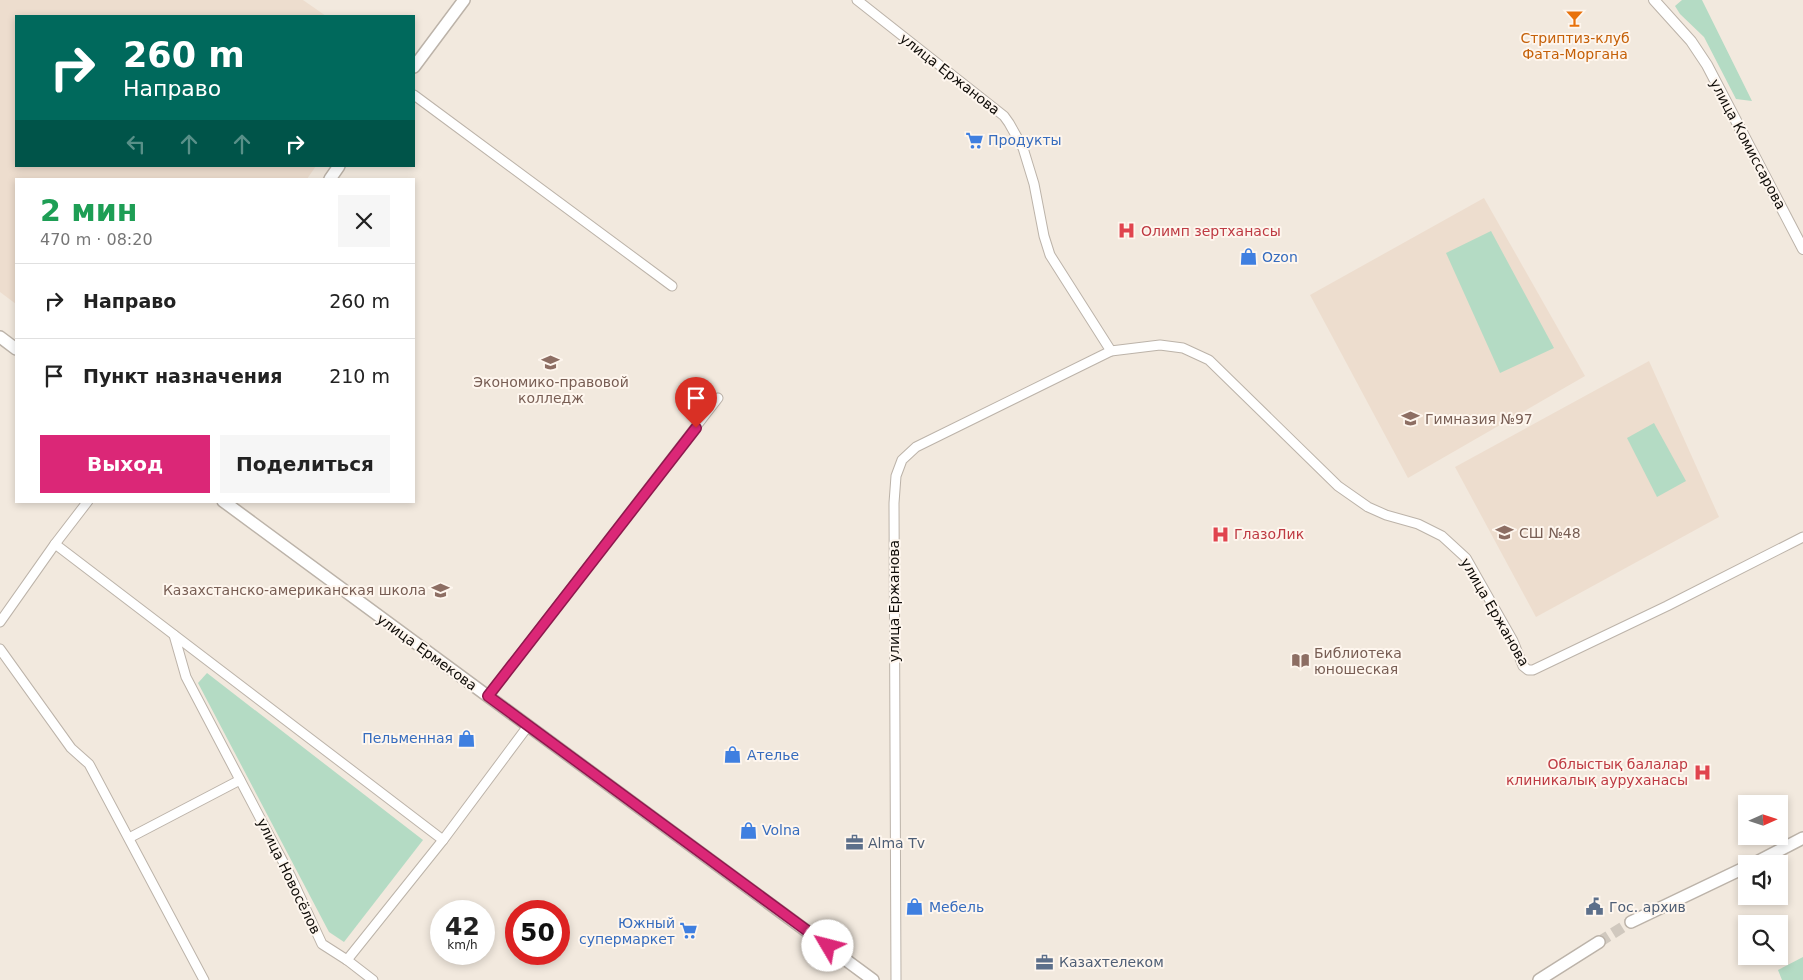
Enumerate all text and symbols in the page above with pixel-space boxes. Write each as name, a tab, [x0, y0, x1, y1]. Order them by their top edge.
bar icon: Стриптиз-клуб Фата-Моргана	[1565, 8, 1585, 28]
street label: улица Ержанова	[897, 30, 1003, 118]
place label: Стриптиз-клуб Фата-Моргана	[1520, 30, 1630, 62]
icon: right	[40, 35, 105, 100]
text: 260 m	[123, 35, 245, 75]
text: Направо	[123, 76, 221, 101]
street label: улица Комиссарова	[1707, 76, 1789, 212]
icon: left	[122, 130, 150, 158]
icon: ahead	[175, 130, 203, 158]
icon: ahead	[228, 130, 256, 158]
icon: right	[281, 130, 309, 158]
supermarket icon: Продукты	[964, 130, 984, 150]
place label: Продукты	[988, 132, 1062, 148]
text: 2 мин	[40, 193, 138, 228]
button: close	[338, 195, 390, 247]
hospital icon: Олимп зертханасы	[1117, 221, 1137, 241]
place label: Олимп зертханасы	[1141, 223, 1281, 239]
text: 470 m · 08:20	[40, 230, 153, 249]
shop icon: Ozon	[1238, 247, 1258, 267]
place label: Ozon	[1262, 249, 1298, 265]
icon: right	[40, 287, 68, 315]
text: Направо	[83, 290, 176, 312]
text: 260 m	[329, 290, 390, 312]
school or university icon: Экономико-правовой колледж	[541, 352, 561, 372]
icon: arrive	[40, 362, 68, 390]
text: Пункт назначения	[83, 365, 282, 387]
text: 210 m	[329, 365, 390, 387]
place label: Экономико-правовой колледж	[473, 374, 629, 406]
pin	[675, 377, 717, 428]
icon: arrive	[682, 384, 710, 412]
school or university icon: Гимназия №97	[1401, 409, 1421, 429]
place label: Гимназия №97	[1425, 411, 1533, 427]
button: Выход	[40, 435, 210, 493]
button: Поделиться	[220, 435, 390, 493]
school or university icon: СШ №48	[1495, 523, 1515, 543]
hospital icon: ГлазоЛик	[1210, 524, 1230, 544]
place label: СШ №48	[1519, 525, 1581, 541]
place label: ГлазоЛик	[1234, 526, 1304, 542]
street label: улица Ержанова	[886, 540, 902, 662]
street label: улица Ержанова	[1457, 555, 1533, 669]
school or university icon: Казахстанско-американская школа	[430, 580, 450, 600]
place label: Казахстанско-американская школа	[163, 582, 426, 598]
street label: улица Ермекова	[374, 610, 480, 694]
place label: Библиотека юношеская	[1314, 645, 1402, 677]
library icon: Библиотека юношеская	[1290, 651, 1310, 671]
shop icon: Пельменная	[457, 728, 477, 748]
place label: Пельменная	[362, 730, 453, 746]
shop icon: Ателье	[723, 745, 743, 765]
place label: Ателье	[747, 747, 799, 763]
place label: Облыстық балалар клиникалық ауруханасы	[1506, 756, 1688, 788]
hospital icon: Облыстық балалар клиникалық ауруханасы	[1692, 762, 1712, 782]
north arrow	[1738, 795, 1788, 845]
map controls	[1738, 795, 1788, 965]
street label: улица Новосёлов	[254, 815, 324, 937]
shop icon: Volna	[738, 820, 758, 840]
place label: Volna	[762, 822, 800, 838]
office icon: Alma Tv	[844, 833, 864, 853]
place label: Alma Tv	[868, 835, 925, 851]
button: sound	[1738, 855, 1788, 905]
shop icon: Мебель	[905, 897, 925, 917]
public building icon: Гос. архив	[1585, 897, 1605, 917]
place label: Мебель	[929, 899, 984, 915]
place label: Гос. архив	[1609, 899, 1686, 915]
speed limit sign: 50	[505, 900, 570, 965]
text: 42	[445, 912, 480, 941]
place label: Южный супермаркет	[579, 915, 675, 947]
button: search	[1738, 915, 1788, 965]
position arrow	[801, 919, 853, 971]
supermarket icon: Южный супермаркет	[679, 921, 699, 941]
text: km/h	[447, 938, 478, 952]
office icon: Казахтелеком	[1035, 952, 1055, 972]
place label: Казахтелеком	[1059, 954, 1164, 970]

